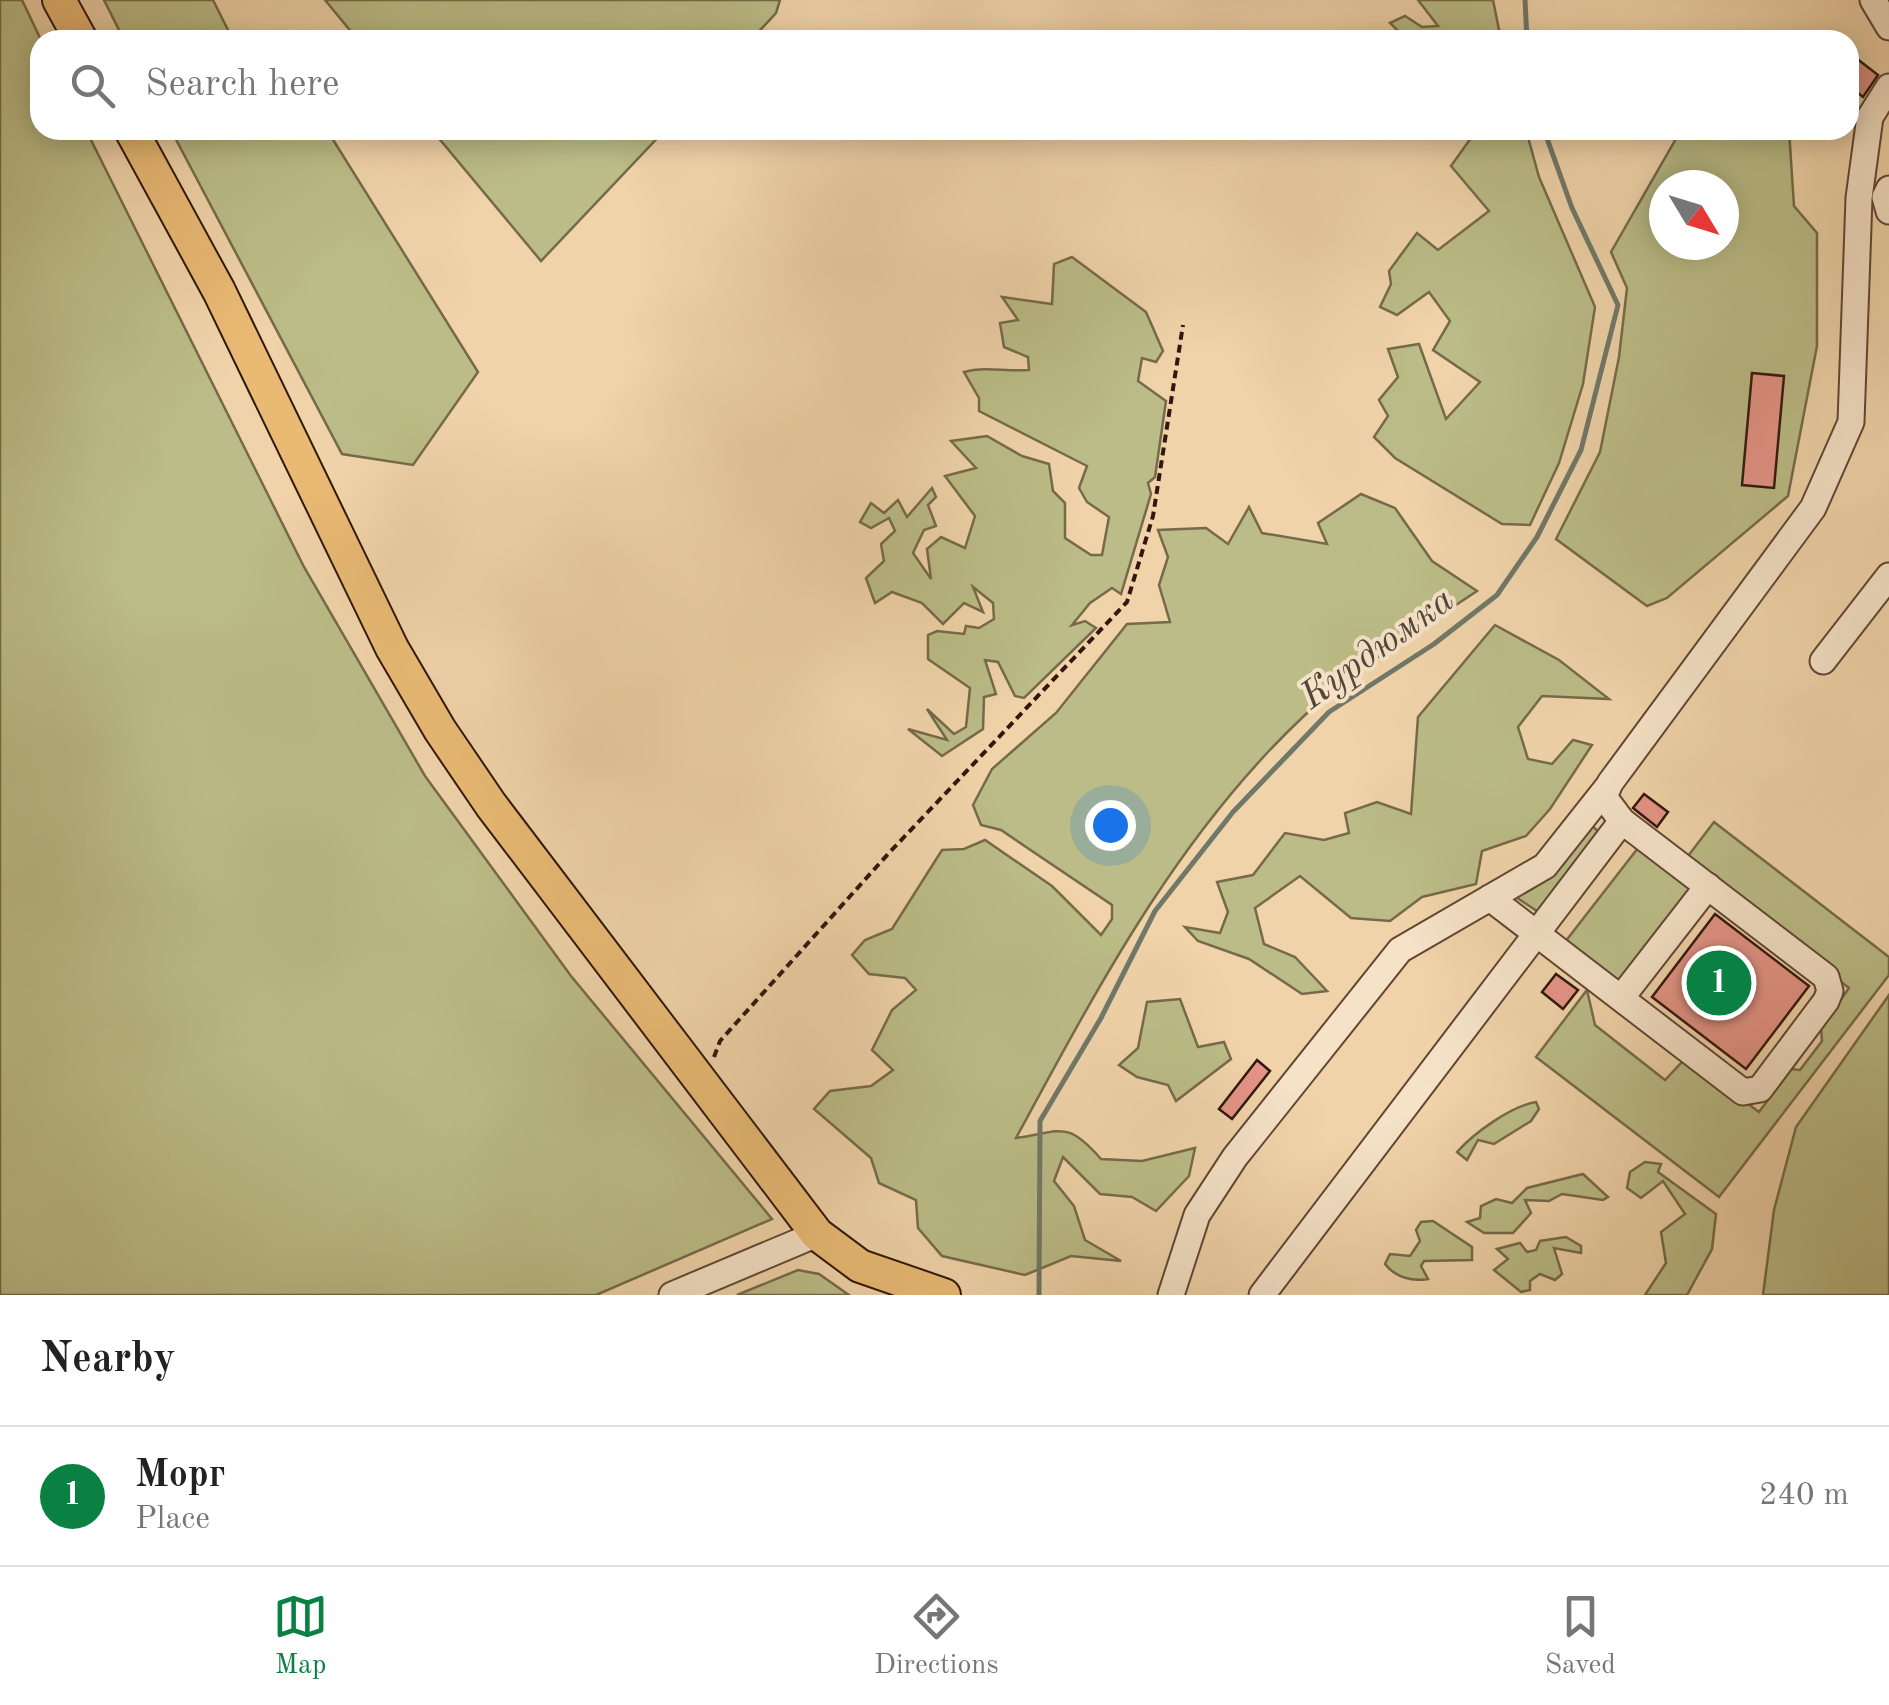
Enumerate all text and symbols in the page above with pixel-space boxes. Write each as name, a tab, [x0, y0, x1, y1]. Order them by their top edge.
search box	[30, 30, 1859, 140]
icon: search	[65, 58, 120, 113]
text: Search here	[145, 66, 340, 104]
north arrow	[1649, 170, 1739, 260]
water label: Курдюмка	[1294, 581, 1461, 718]
your location	[1085, 800, 1136, 851]
pin: 1	[1686, 946, 1752, 1020]
text: Nearby	[40, 1339, 176, 1381]
text: Морг	[135, 1457, 225, 1495]
text: 1	[63, 1480, 82, 1512]
text: 240 m	[1759, 1480, 1849, 1512]
text: Place	[135, 1504, 210, 1536]
tab: Map	[273, 1589, 328, 1684]
tab: Directions	[874, 1589, 999, 1684]
tab: Saved	[1545, 1589, 1616, 1684]

